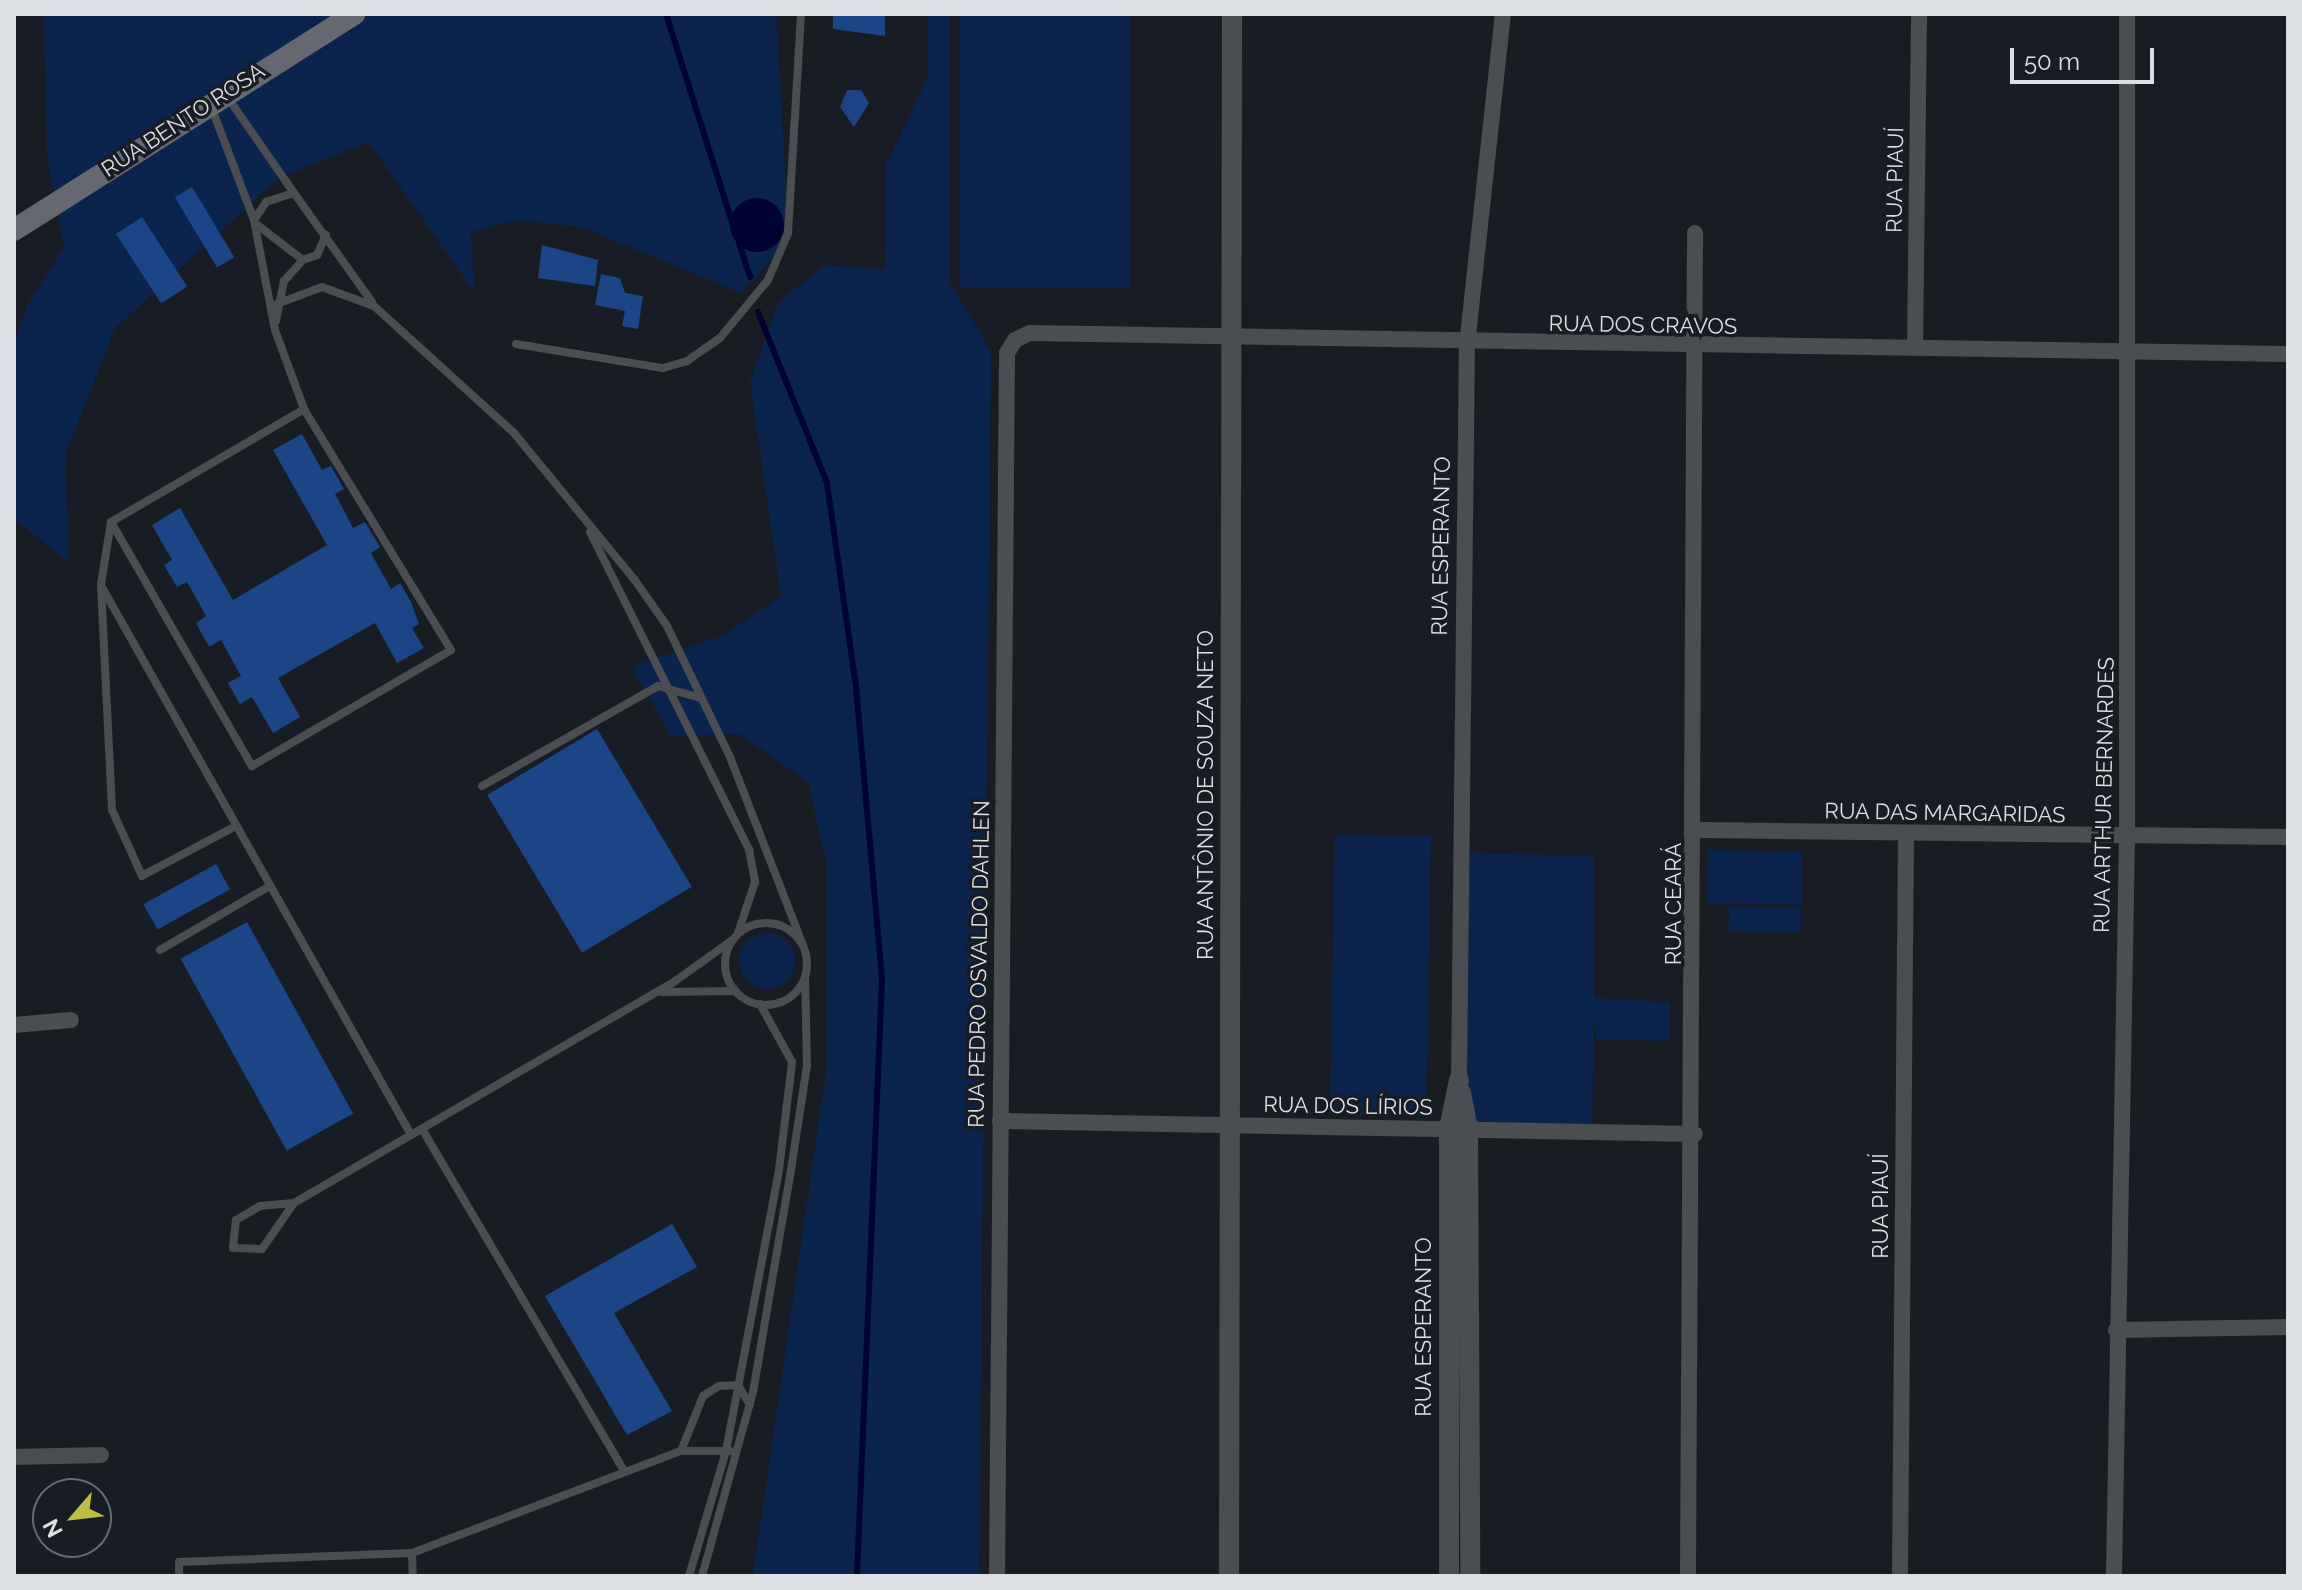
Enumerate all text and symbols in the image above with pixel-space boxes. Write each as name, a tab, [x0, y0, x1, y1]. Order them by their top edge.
scale bar	[2014, 32, 2158, 82]
text: 50 m	[2024, 47, 2080, 76]
street label: RUA BENTO ROSA	[96, 57, 270, 183]
street label: RUA PIAUÍ	[1881, 127, 1909, 233]
street label: RUA DOS CRAVOS	[1548, 310, 1738, 340]
street label: RUA ESPERANTO	[1426, 456, 1456, 636]
street label: RUA ANTÔNIO DE SOUZA NETO	[1193, 629, 1219, 961]
street label: RUA ARTHUR BERNARDES	[2088, 656, 2120, 934]
street label: RUA DAS MARGARIDAS	[1824, 798, 2066, 828]
street label: RUA PEDRO OSVALDO DAHLEN	[963, 800, 995, 1128]
street label: RUA CEARÁ	[1661, 842, 1687, 966]
street label: RUA DOS LÍRIOS	[1263, 1091, 1433, 1121]
street label: RUA PIAUÍ	[1868, 1153, 1894, 1259]
street label: RUA ESPERANTO	[1411, 1237, 1437, 1417]
north arrow	[32, 1478, 112, 1558]
text: N	[37, 1515, 68, 1542]

